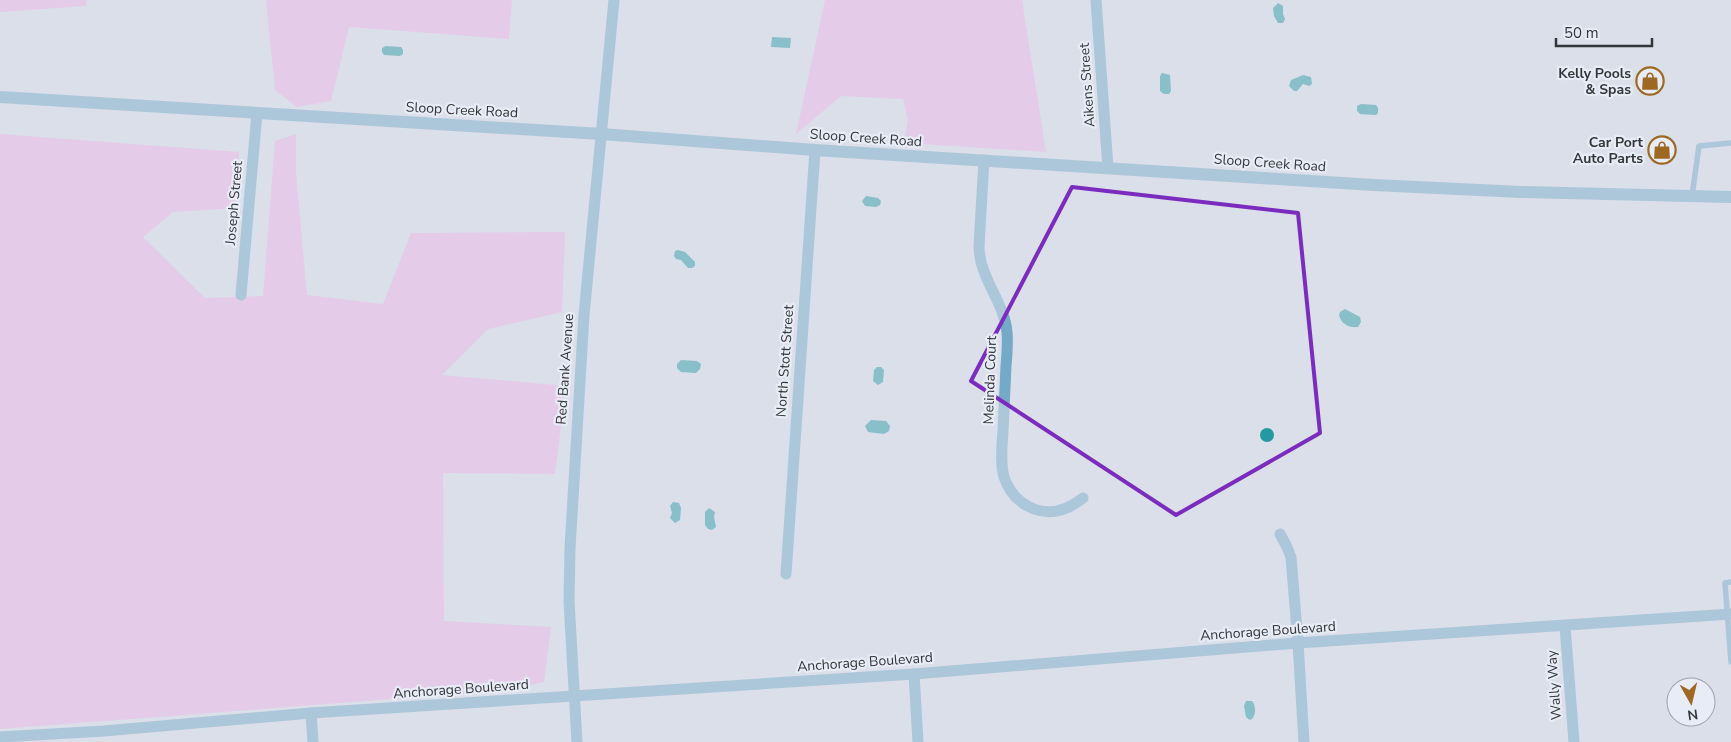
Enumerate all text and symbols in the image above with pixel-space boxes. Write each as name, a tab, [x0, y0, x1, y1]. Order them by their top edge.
scale bar	[1556, 15, 1652, 47]
text: 50 m	[1564, 23, 1599, 43]
street label: Aikens Street	[1075, 42, 1099, 128]
place label: Kelly Pools & Spas	[1558, 64, 1631, 99]
shop icon: Kelly Pools & Spas	[1635, 66, 1665, 96]
street label: Sloop Creek Road	[405, 98, 519, 122]
street label: Sloop Creek Road	[809, 125, 923, 151]
place label: Car Port Auto Parts	[1573, 133, 1644, 168]
shop icon: Car Port Auto Parts	[1647, 135, 1677, 165]
street label: Sloop Creek Road	[1213, 150, 1327, 176]
street label: Joseph Street	[221, 160, 247, 247]
street label: North Stott Street	[772, 304, 798, 418]
street label: Red Bank Avenue	[552, 313, 578, 425]
street label: Melinda Court	[979, 335, 1001, 425]
street label: Anchorage Boulevard	[1199, 617, 1337, 645]
street label: Anchorage Boulevard	[796, 648, 934, 676]
street label: Wally Way	[1542, 649, 1566, 721]
street label: Anchorage Boulevard	[392, 675, 530, 703]
north arrow	[1666, 677, 1716, 727]
text: N	[1686, 704, 1699, 725]

